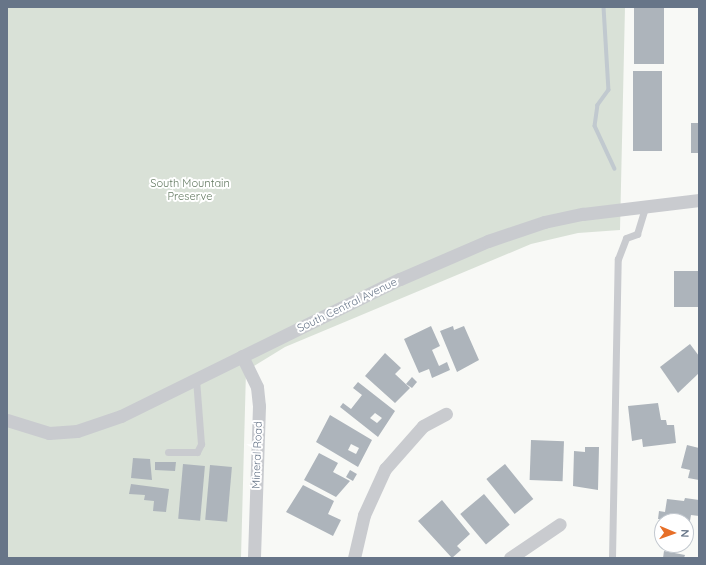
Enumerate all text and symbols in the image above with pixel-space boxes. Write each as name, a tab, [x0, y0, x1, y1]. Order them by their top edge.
park label: South Mountain Preserve	[150, 177, 230, 203]
street label: South Central Avenue	[295, 275, 399, 335]
street label: Mineral Road	[249, 421, 265, 489]
north arrow	[654, 513, 694, 553]
text: N	[678, 529, 692, 538]

